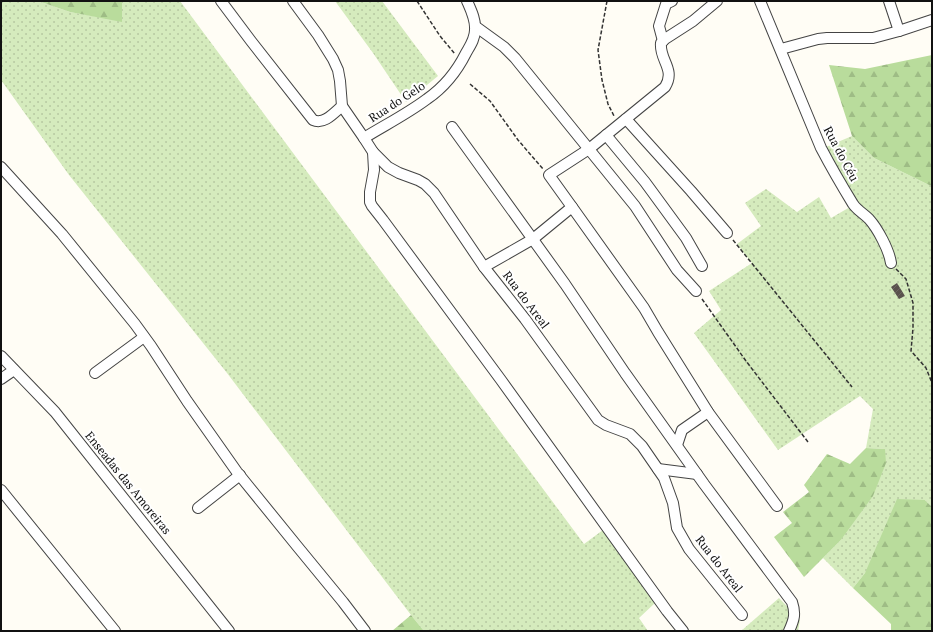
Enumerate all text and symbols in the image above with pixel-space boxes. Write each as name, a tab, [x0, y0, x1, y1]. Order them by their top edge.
street label: Rua do Gelo	[366, 78, 428, 125]
street label: Rua do Céu	[821, 124, 862, 184]
street label: Rua do Areal	[500, 268, 553, 332]
street label: Enseadas das Amoreiras	[82, 428, 175, 537]
street label: Rua do Areal	[693, 532, 746, 595]

